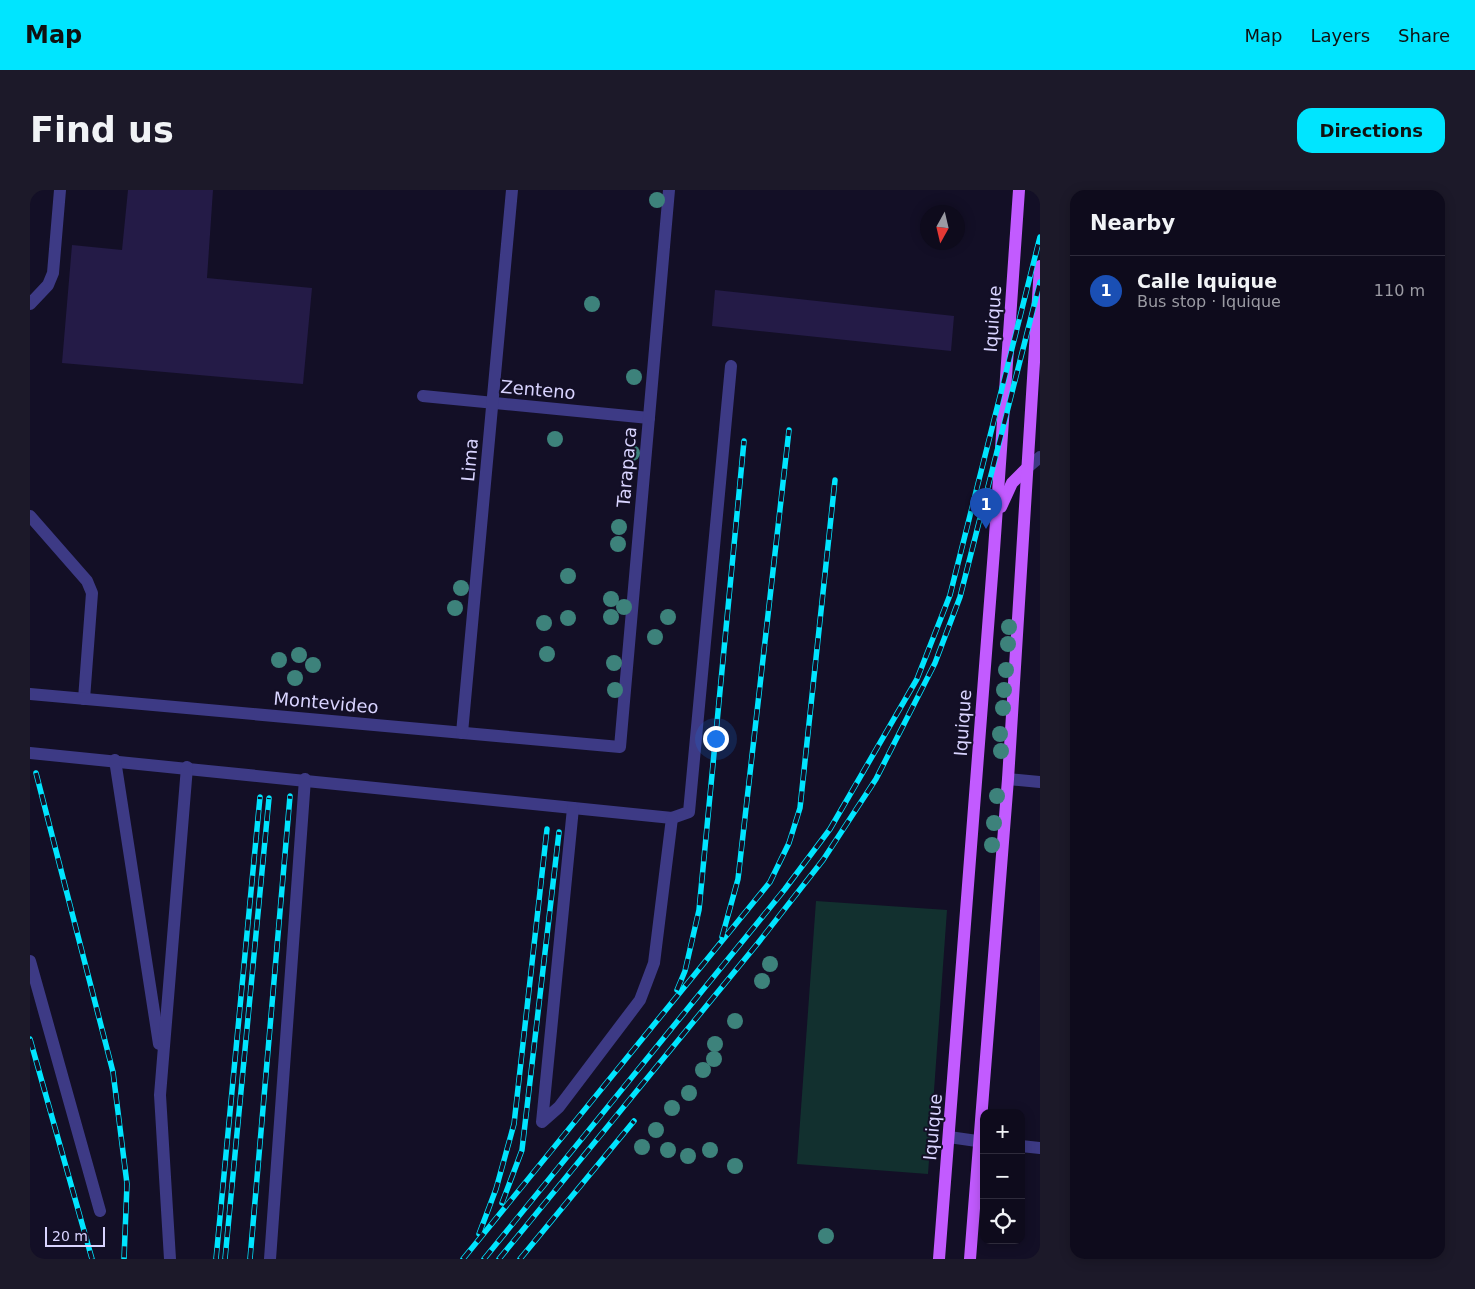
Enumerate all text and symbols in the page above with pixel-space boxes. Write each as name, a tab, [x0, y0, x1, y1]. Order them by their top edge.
text: Map	[25, 21, 82, 49]
text: Map	[1244, 25, 1282, 46]
text: Layers	[1310, 25, 1370, 46]
text: Share	[1398, 25, 1450, 46]
button: Directions	[1297, 108, 1445, 153]
text: Find us	[30, 110, 174, 150]
north arrow	[920, 205, 965, 250]
text: Nearby	[1090, 211, 1175, 235]
text: Calle Iquique	[1137, 270, 1277, 292]
text: 1	[1100, 281, 1112, 300]
text: 110 m	[1374, 281, 1425, 300]
street label: Iquique	[980, 285, 1005, 353]
text: Bus stop · Iquique	[1137, 292, 1281, 311]
street label: Zenteno	[500, 376, 577, 403]
street label: Tarapaca	[612, 426, 640, 509]
street label: Lima	[457, 437, 482, 483]
pin: 1	[970, 488, 1002, 529]
street label: Montevideo	[273, 687, 379, 718]
street label: Iquique	[950, 689, 975, 757]
your location	[703, 726, 729, 752]
street label: Iquique	[919, 1093, 946, 1161]
map controls	[980, 1109, 1025, 1244]
button: +	[980, 1109, 1025, 1154]
button: −	[980, 1154, 1025, 1199]
button: locate	[980, 1199, 1025, 1244]
scale bar	[45, 1224, 105, 1247]
text: 20 m	[52, 1228, 88, 1244]

